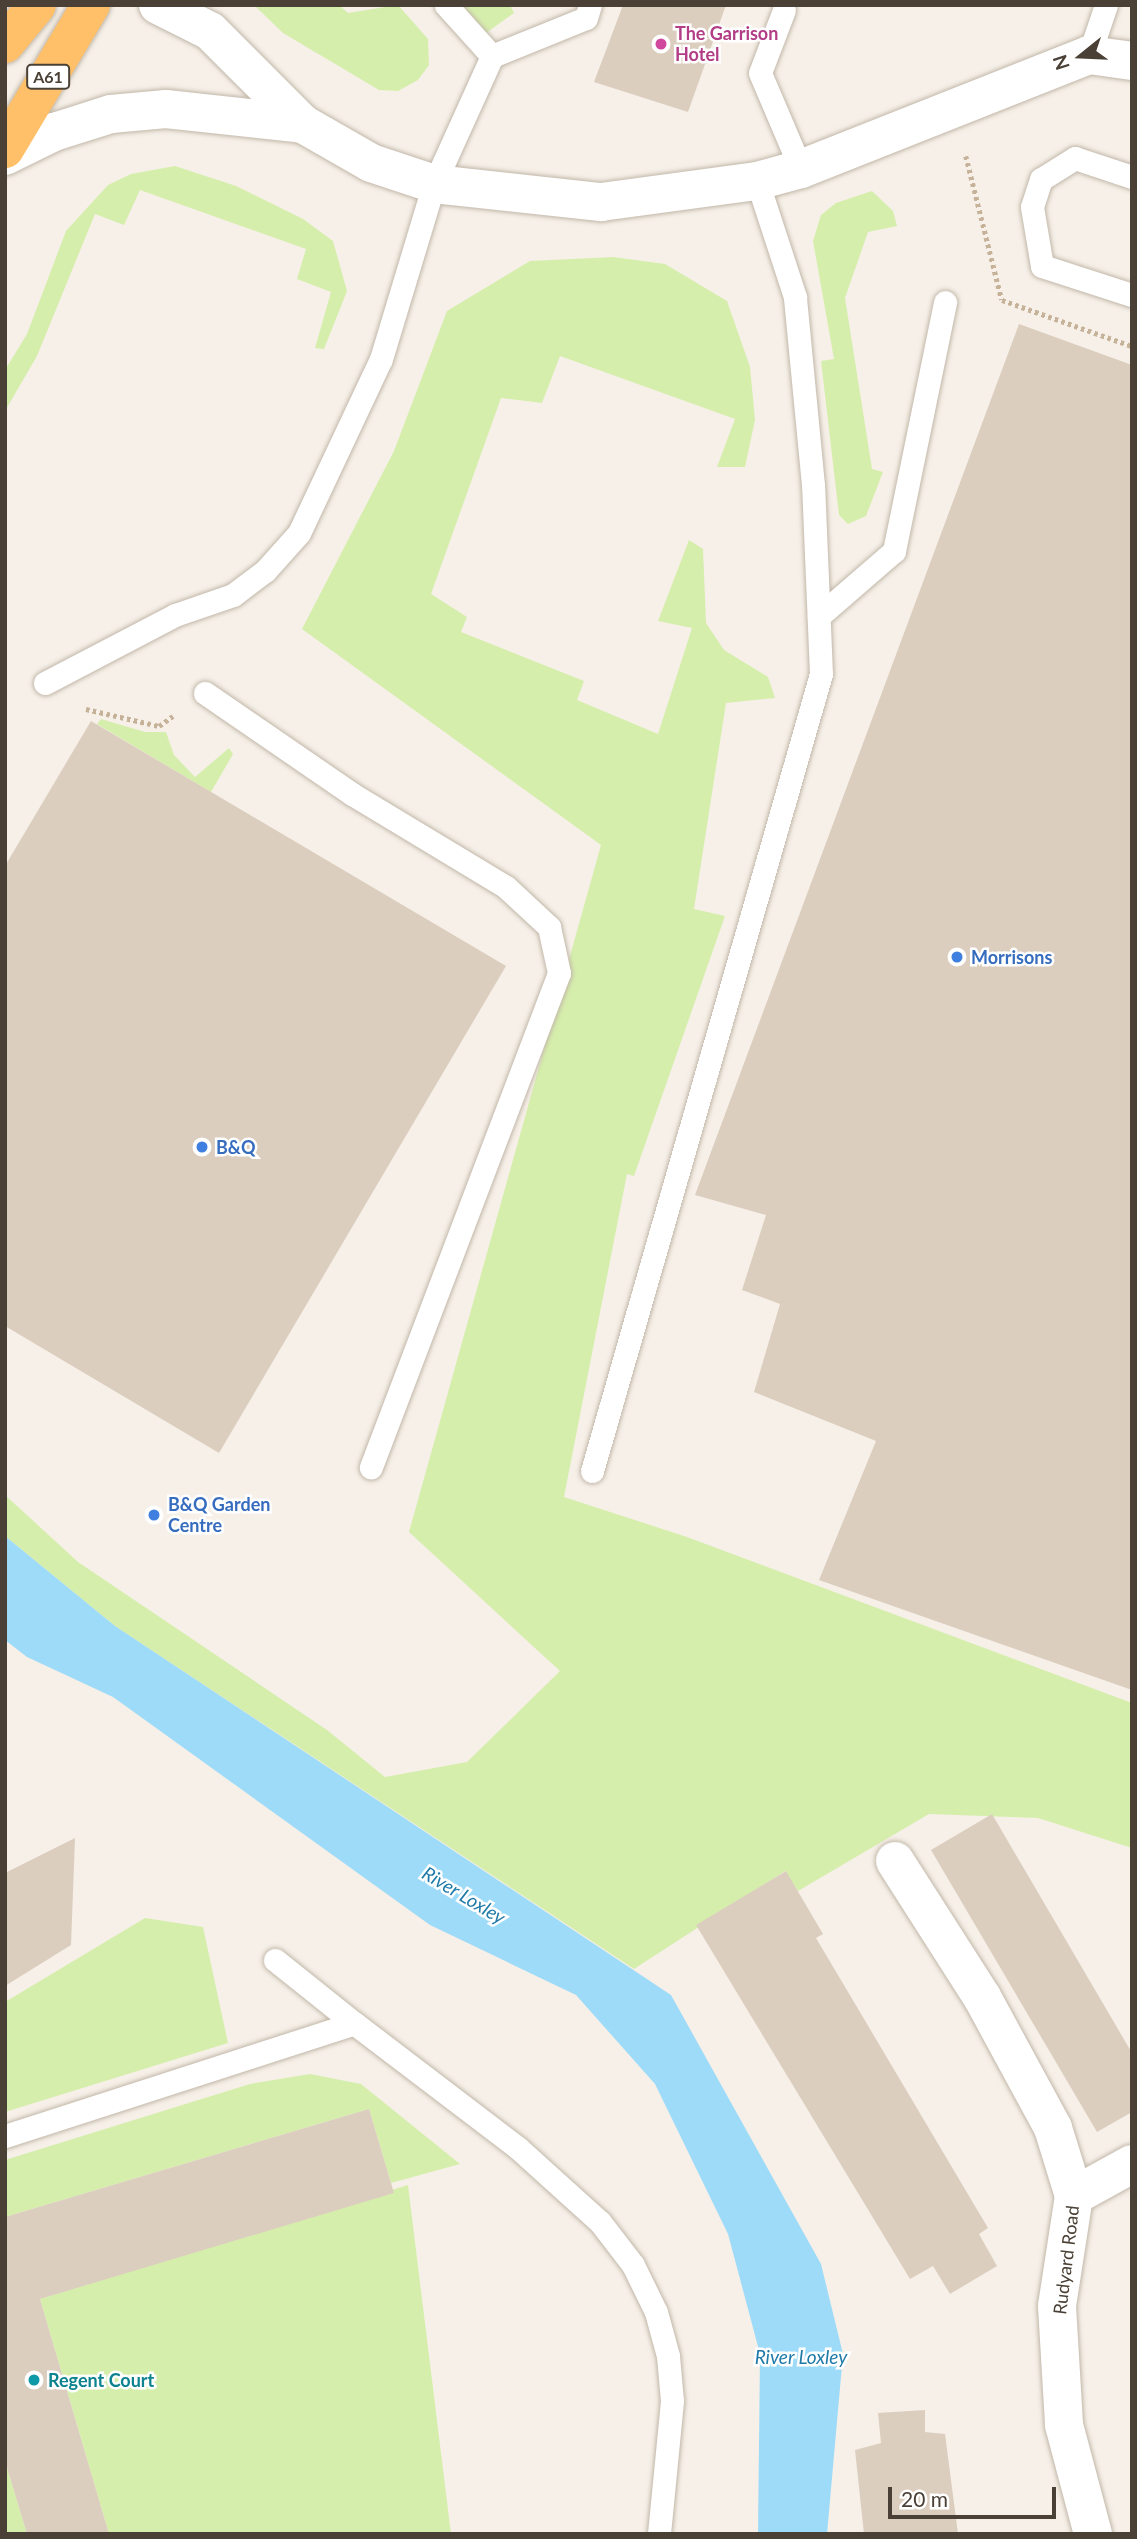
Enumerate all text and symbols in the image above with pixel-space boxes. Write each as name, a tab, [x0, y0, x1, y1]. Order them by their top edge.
north arrow	[1046, 21, 1116, 91]
place label: The Garrison Hotel	[675, 23, 778, 66]
marker: The Garrison Hotel	[653, 36, 669, 52]
text: N	[1047, 52, 1074, 73]
road number: A61	[25, 64, 71, 90]
place label: Morrisons	[971, 946, 1052, 968]
marker: Morrisons	[949, 949, 965, 965]
place label: B&Q	[216, 1136, 255, 1158]
marker: B&Q	[194, 1139, 210, 1155]
place label: B&Q Garden Centre	[168, 1494, 270, 1536]
marker: B&Q Garden Centre	[146, 1507, 162, 1523]
water label: River Loxley	[418, 1861, 510, 1929]
street label: Rudyard Road	[1049, 2204, 1083, 2316]
water label: River Loxley	[754, 2346, 848, 2368]
place label: Regent Court	[48, 2369, 154, 2391]
marker: Regent Court	[26, 2372, 42, 2388]
scale bar	[892, 2472, 1060, 2516]
text: 20 m	[901, 2486, 948, 2511]

